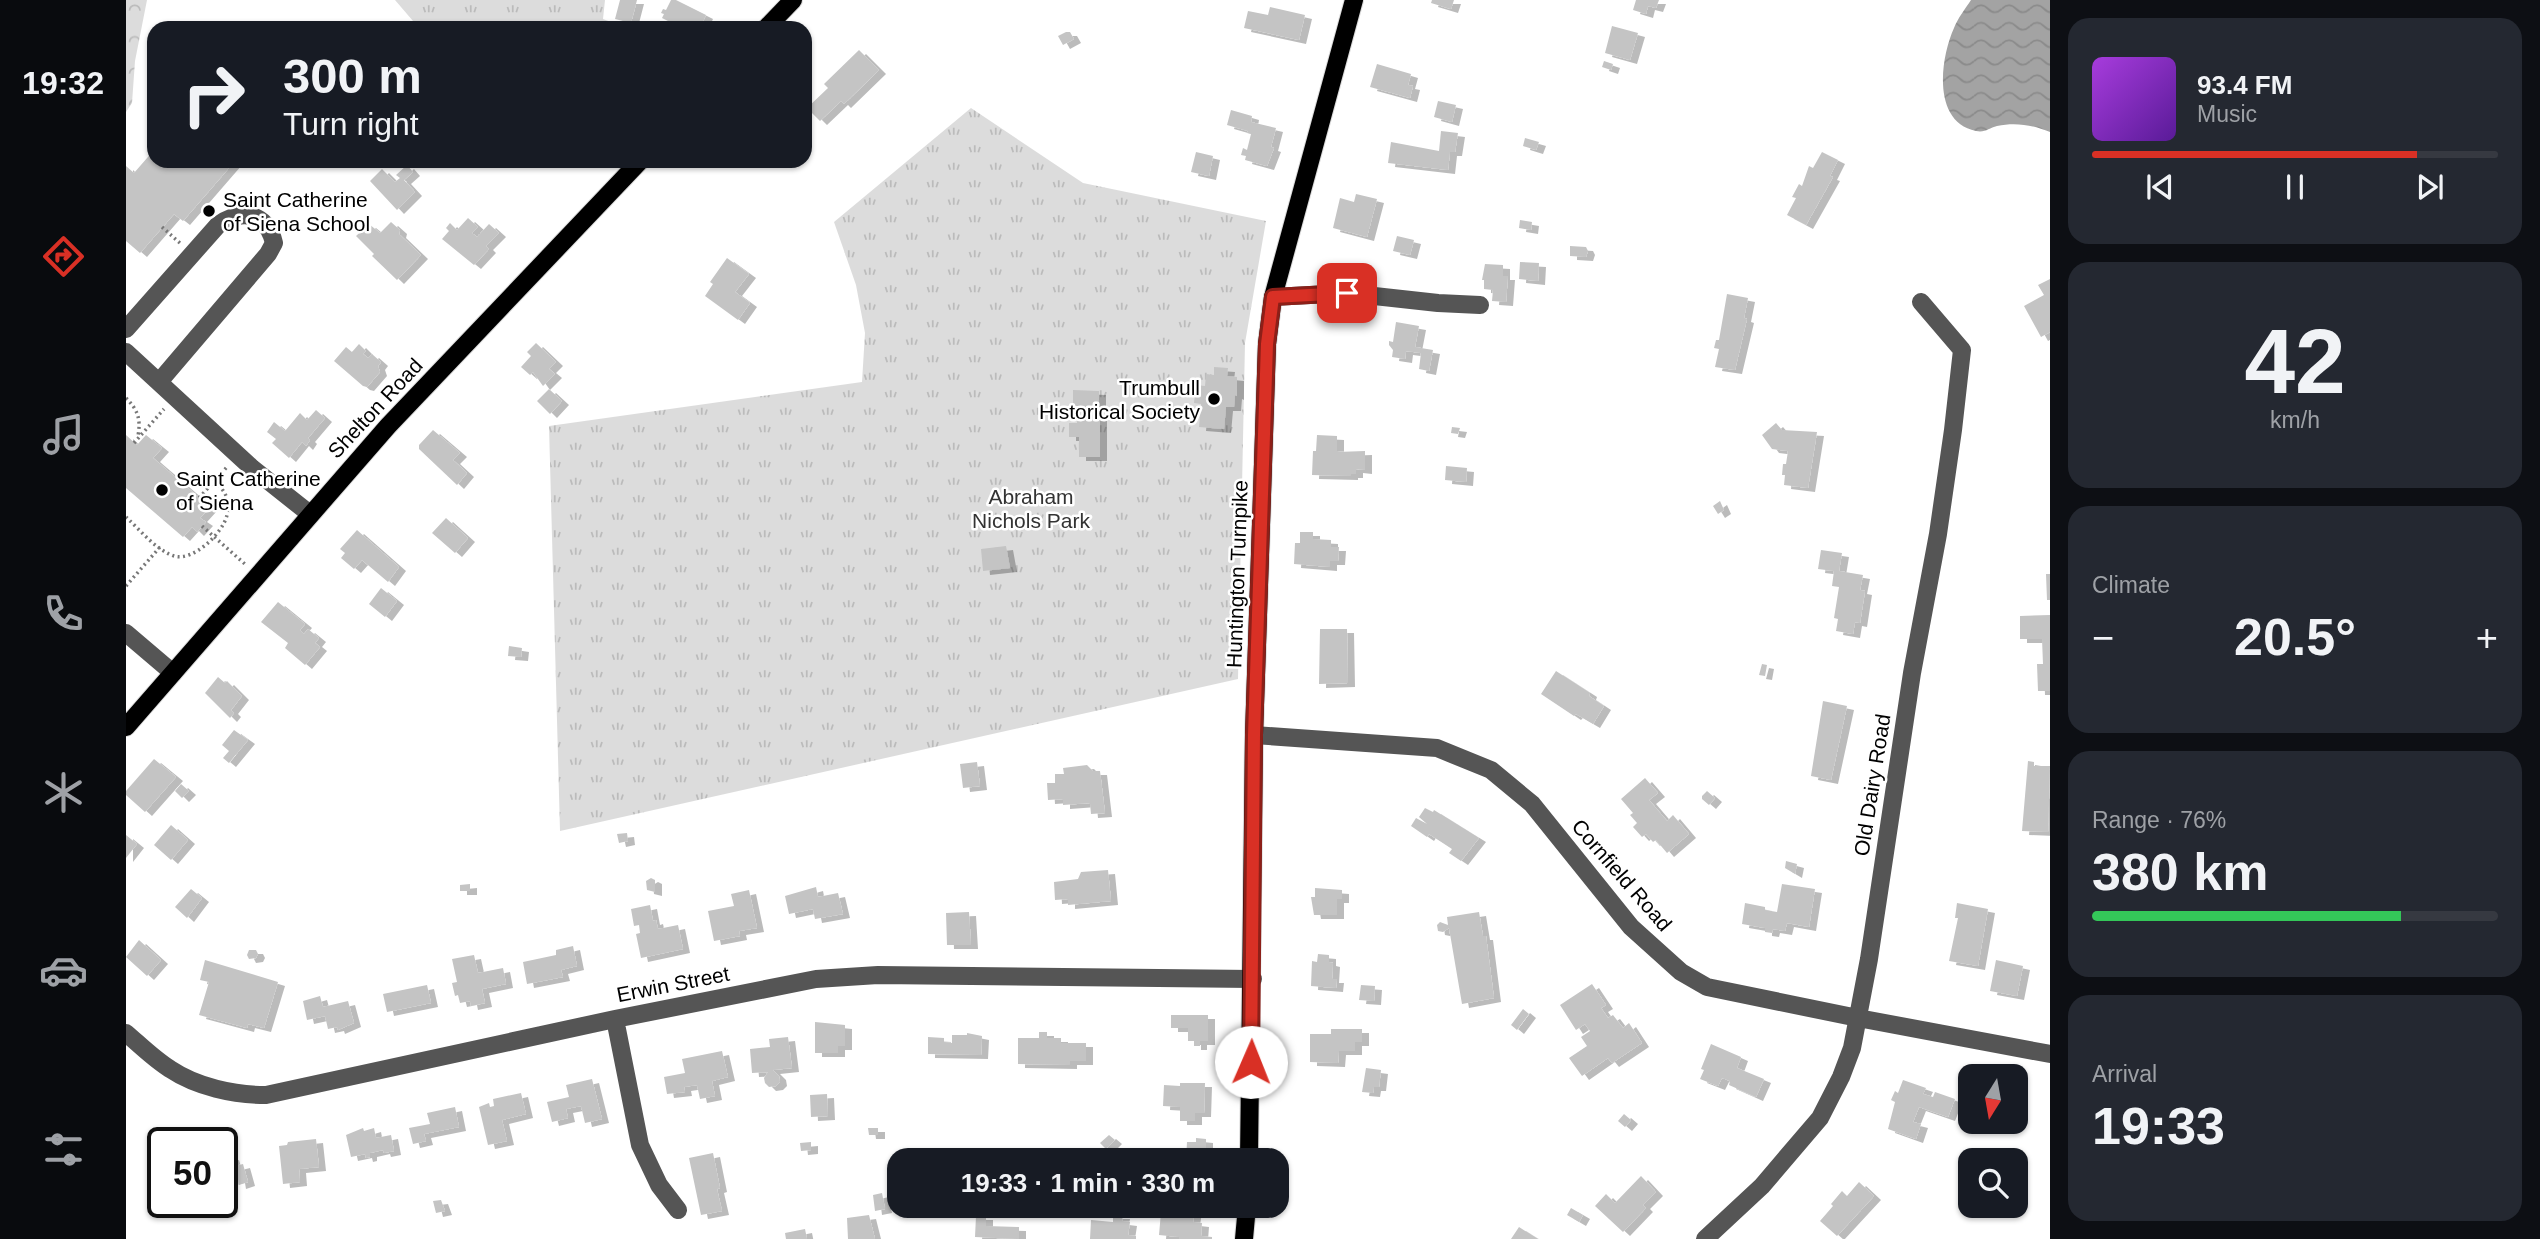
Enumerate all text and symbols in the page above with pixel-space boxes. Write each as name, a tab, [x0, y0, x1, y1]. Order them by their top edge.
icon: right	[168, 49, 259, 140]
text: 300 m	[283, 49, 422, 103]
text: 19:32	[22, 65, 104, 101]
text: 93.4 FM	[2197, 70, 2292, 100]
text: Music	[2197, 101, 2257, 127]
text: Turn right	[283, 106, 419, 142]
icon: previous	[2141, 168, 2179, 206]
icon: pause	[2276, 168, 2314, 206]
icon: next	[2411, 168, 2449, 206]
place label: Saint Catherine of Siena School	[223, 188, 370, 235]
marker: Saint Catherine of Siena School	[201, 203, 217, 219]
icon: directions	[39, 232, 88, 281]
pin	[1317, 263, 1377, 323]
icon: arrive	[1328, 274, 1366, 312]
text: 42	[2244, 311, 2346, 412]
street label: Shelton Road	[323, 354, 427, 462]
place label: Trumbull Historical Society	[1039, 376, 1200, 423]
marker: Trumbull Historical Society	[1206, 391, 1222, 407]
text: km/h	[2270, 407, 2320, 433]
icon: music	[39, 410, 88, 459]
place label: Saint Catherine of Siena	[176, 467, 321, 514]
street label: Huntington Turnpike	[1222, 480, 1252, 668]
marker: Saint Catherine of Siena	[154, 482, 170, 498]
park label: Abraham Nichols Park	[972, 485, 1090, 532]
text: Climate	[2092, 572, 2170, 598]
icon: phone	[39, 589, 88, 638]
text: 20.5°	[2234, 608, 2356, 666]
text: −	[2092, 617, 2114, 659]
text: +	[2476, 617, 2498, 659]
street label: Old Dairy Road	[1849, 712, 1895, 858]
icon: climate	[39, 768, 88, 817]
text: Range · 76%	[2092, 807, 2226, 833]
street label: Cornfield Road	[1567, 815, 1677, 935]
text: 380 km	[2092, 843, 2268, 901]
icon: car	[39, 946, 88, 995]
street label: Erwin Street	[615, 962, 731, 1006]
position arrow	[1214, 1025, 1288, 1099]
text: Arrival	[2092, 1061, 2157, 1087]
north arrow	[1958, 1064, 2028, 1134]
map controls	[1958, 1064, 2028, 1218]
text: 19:33	[2092, 1097, 2225, 1155]
icon: filters	[39, 1125, 88, 1174]
speed limit sign: 50	[147, 1127, 238, 1218]
button: search	[1958, 1148, 2028, 1218]
text: 19:33 · 1 min · 330 m	[961, 1168, 1215, 1198]

